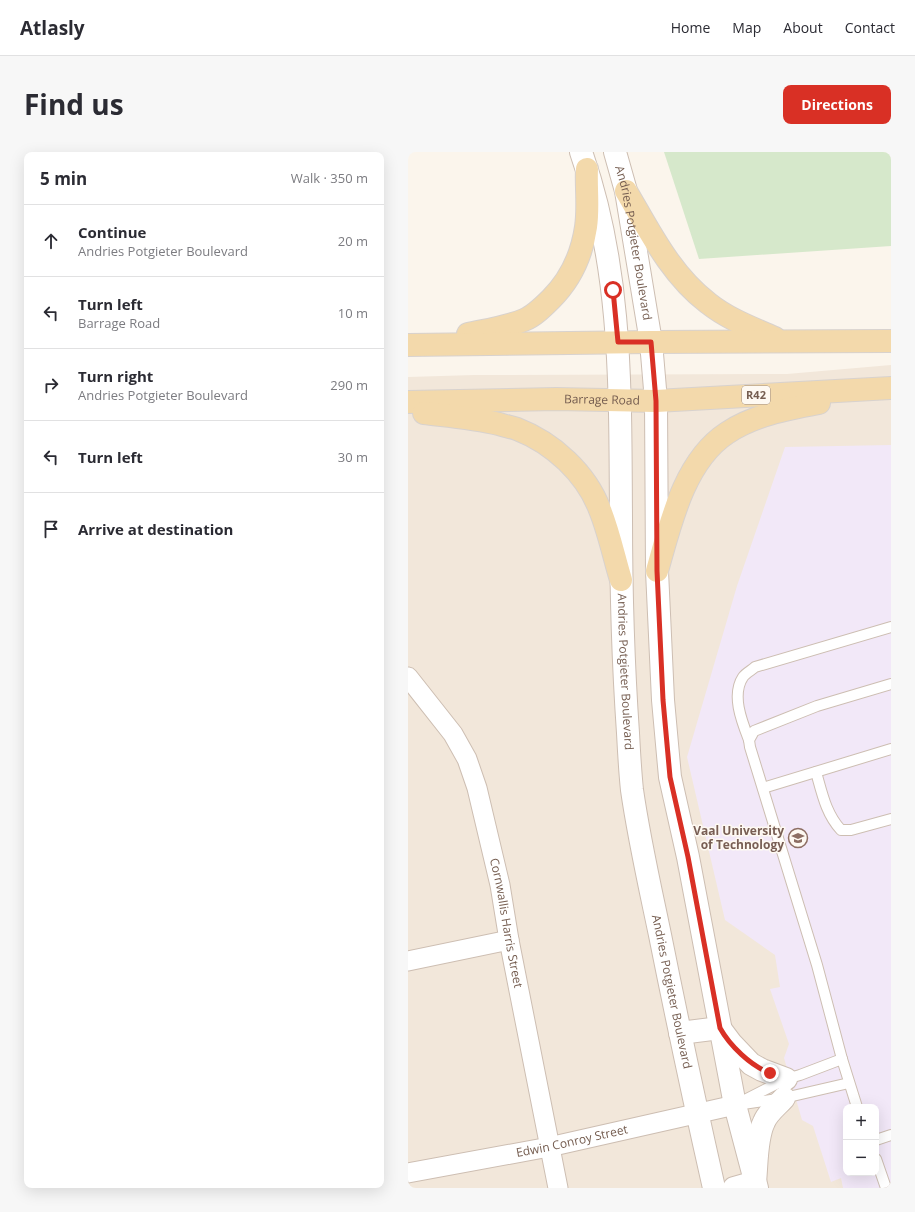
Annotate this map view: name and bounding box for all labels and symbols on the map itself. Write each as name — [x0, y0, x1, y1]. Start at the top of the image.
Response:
street label: Andries Potgieter Boulevard — [611, 164, 656, 322]
route start — [604, 281, 622, 299]
road number: R42 — [742, 386, 770, 404]
street label: Barrage Road — [564, 390, 640, 409]
street label: Andries Potgieter Boulevard — [614, 593, 638, 751]
place label: Vaal University of Technology — [693, 822, 784, 853]
school or university icon: Vaal University of Technology — [787, 827, 809, 849]
street label: Cornwallis Harris Street — [486, 856, 527, 989]
street label: Andries Potgieter Boulevard — [648, 913, 696, 1070]
route end — [761, 1064, 779, 1082]
street label: Edwin Conroy Street — [515, 1120, 629, 1161]

